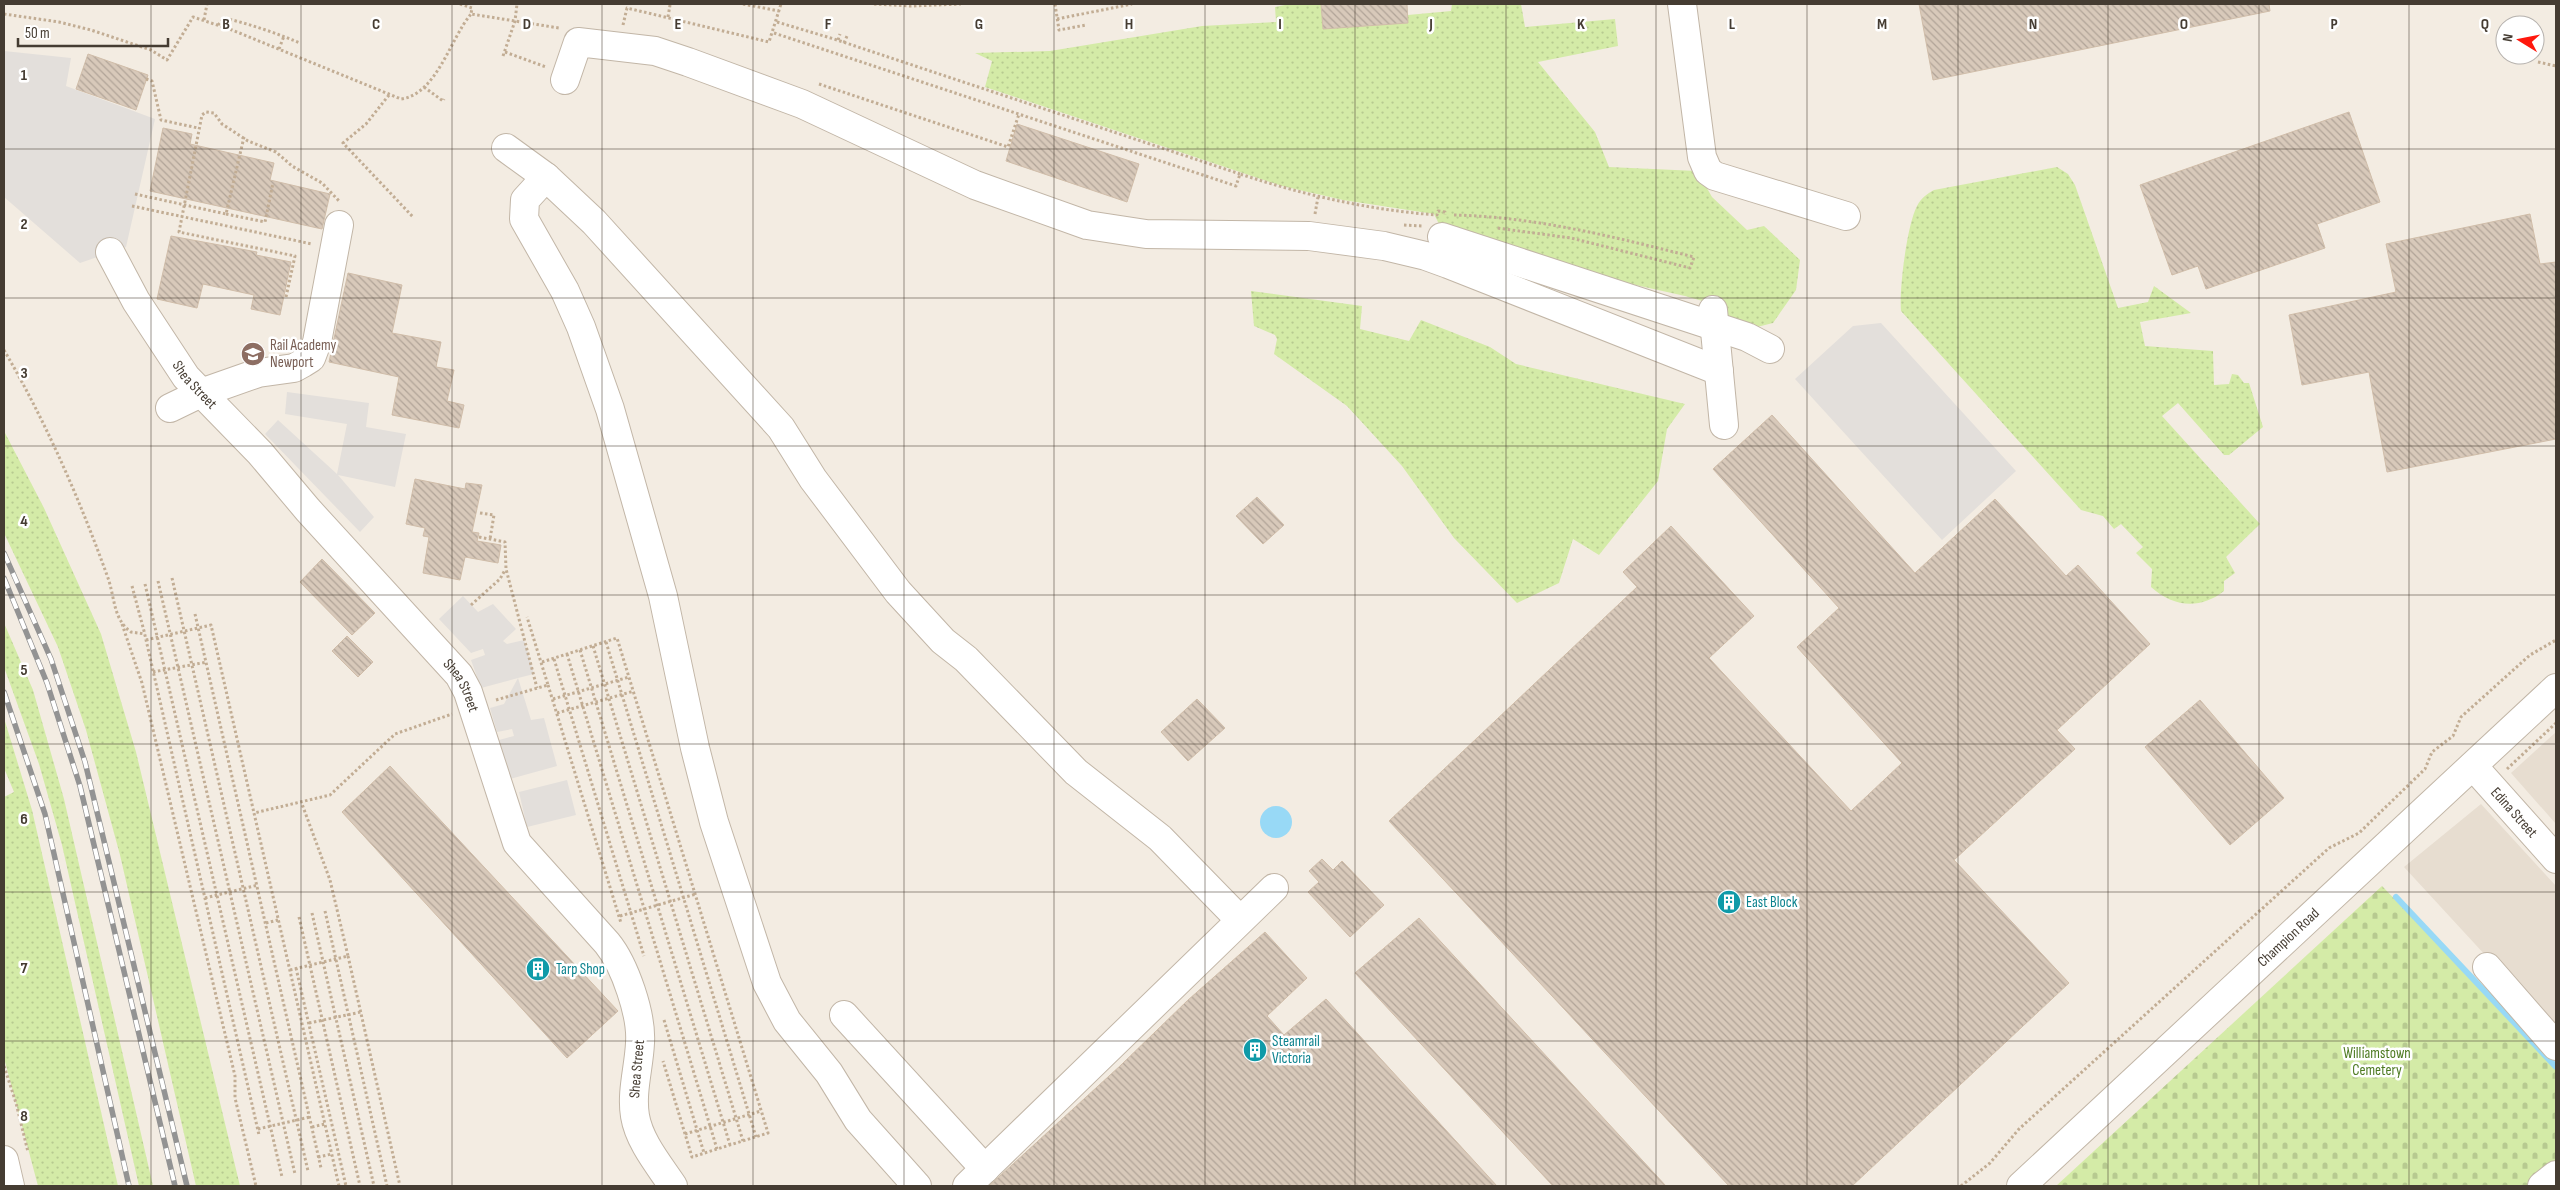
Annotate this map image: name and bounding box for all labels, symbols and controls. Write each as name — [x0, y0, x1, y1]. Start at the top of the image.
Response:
scale bar — [18, 15, 168, 47]
text: B — [222, 15, 230, 34]
text: C — [372, 15, 380, 34]
text: D — [523, 15, 531, 34]
text: E — [675, 15, 682, 34]
text: F — [825, 15, 832, 34]
text: G — [975, 15, 983, 34]
text: H — [1125, 15, 1133, 34]
text: I — [1278, 15, 1282, 34]
text: J — [1428, 15, 1433, 34]
text: K — [1577, 15, 1585, 34]
text: L — [1729, 15, 1736, 34]
text: M — [1877, 15, 1887, 34]
text: N — [2029, 15, 2037, 34]
text: O — [2180, 15, 2188, 34]
text: P — [2330, 15, 2338, 34]
text: Q — [2481, 15, 2489, 34]
north arrow — [2495, 15, 2545, 65]
text: 50 m — [25, 24, 50, 43]
text: N — [2499, 33, 2517, 43]
text: 1 — [21, 66, 28, 85]
text: 2 — [20, 215, 28, 234]
place label: Rail Academy Newport — [270, 336, 337, 372]
school or university icon: Rail Academy Newport — [240, 341, 266, 367]
street label: Shea Street — [168, 357, 222, 413]
text: 3 — [20, 364, 28, 383]
text: 4 — [20, 512, 28, 531]
street label: Shea Street — [439, 655, 483, 715]
text: 5 — [20, 661, 28, 680]
street label: Edina Street — [2487, 783, 2542, 842]
text: 6 — [20, 810, 28, 829]
building icon: East Block — [1716, 889, 1742, 915]
place label: East Block — [1746, 893, 1798, 912]
street label: Champion Road — [2253, 904, 2323, 971]
building icon: Tarp Shop — [525, 956, 551, 982]
text: 7 — [21, 959, 28, 978]
place label: Tarp Shop — [556, 960, 605, 979]
place label: Steamrail Victoria — [1272, 1032, 1320, 1068]
building icon: Steamrail Victoria — [1242, 1037, 1268, 1063]
street label: Shea Street — [625, 1039, 649, 1099]
park label: Williamstown Cemetery — [2343, 1044, 2411, 1080]
text: 8 — [20, 1107, 28, 1126]

